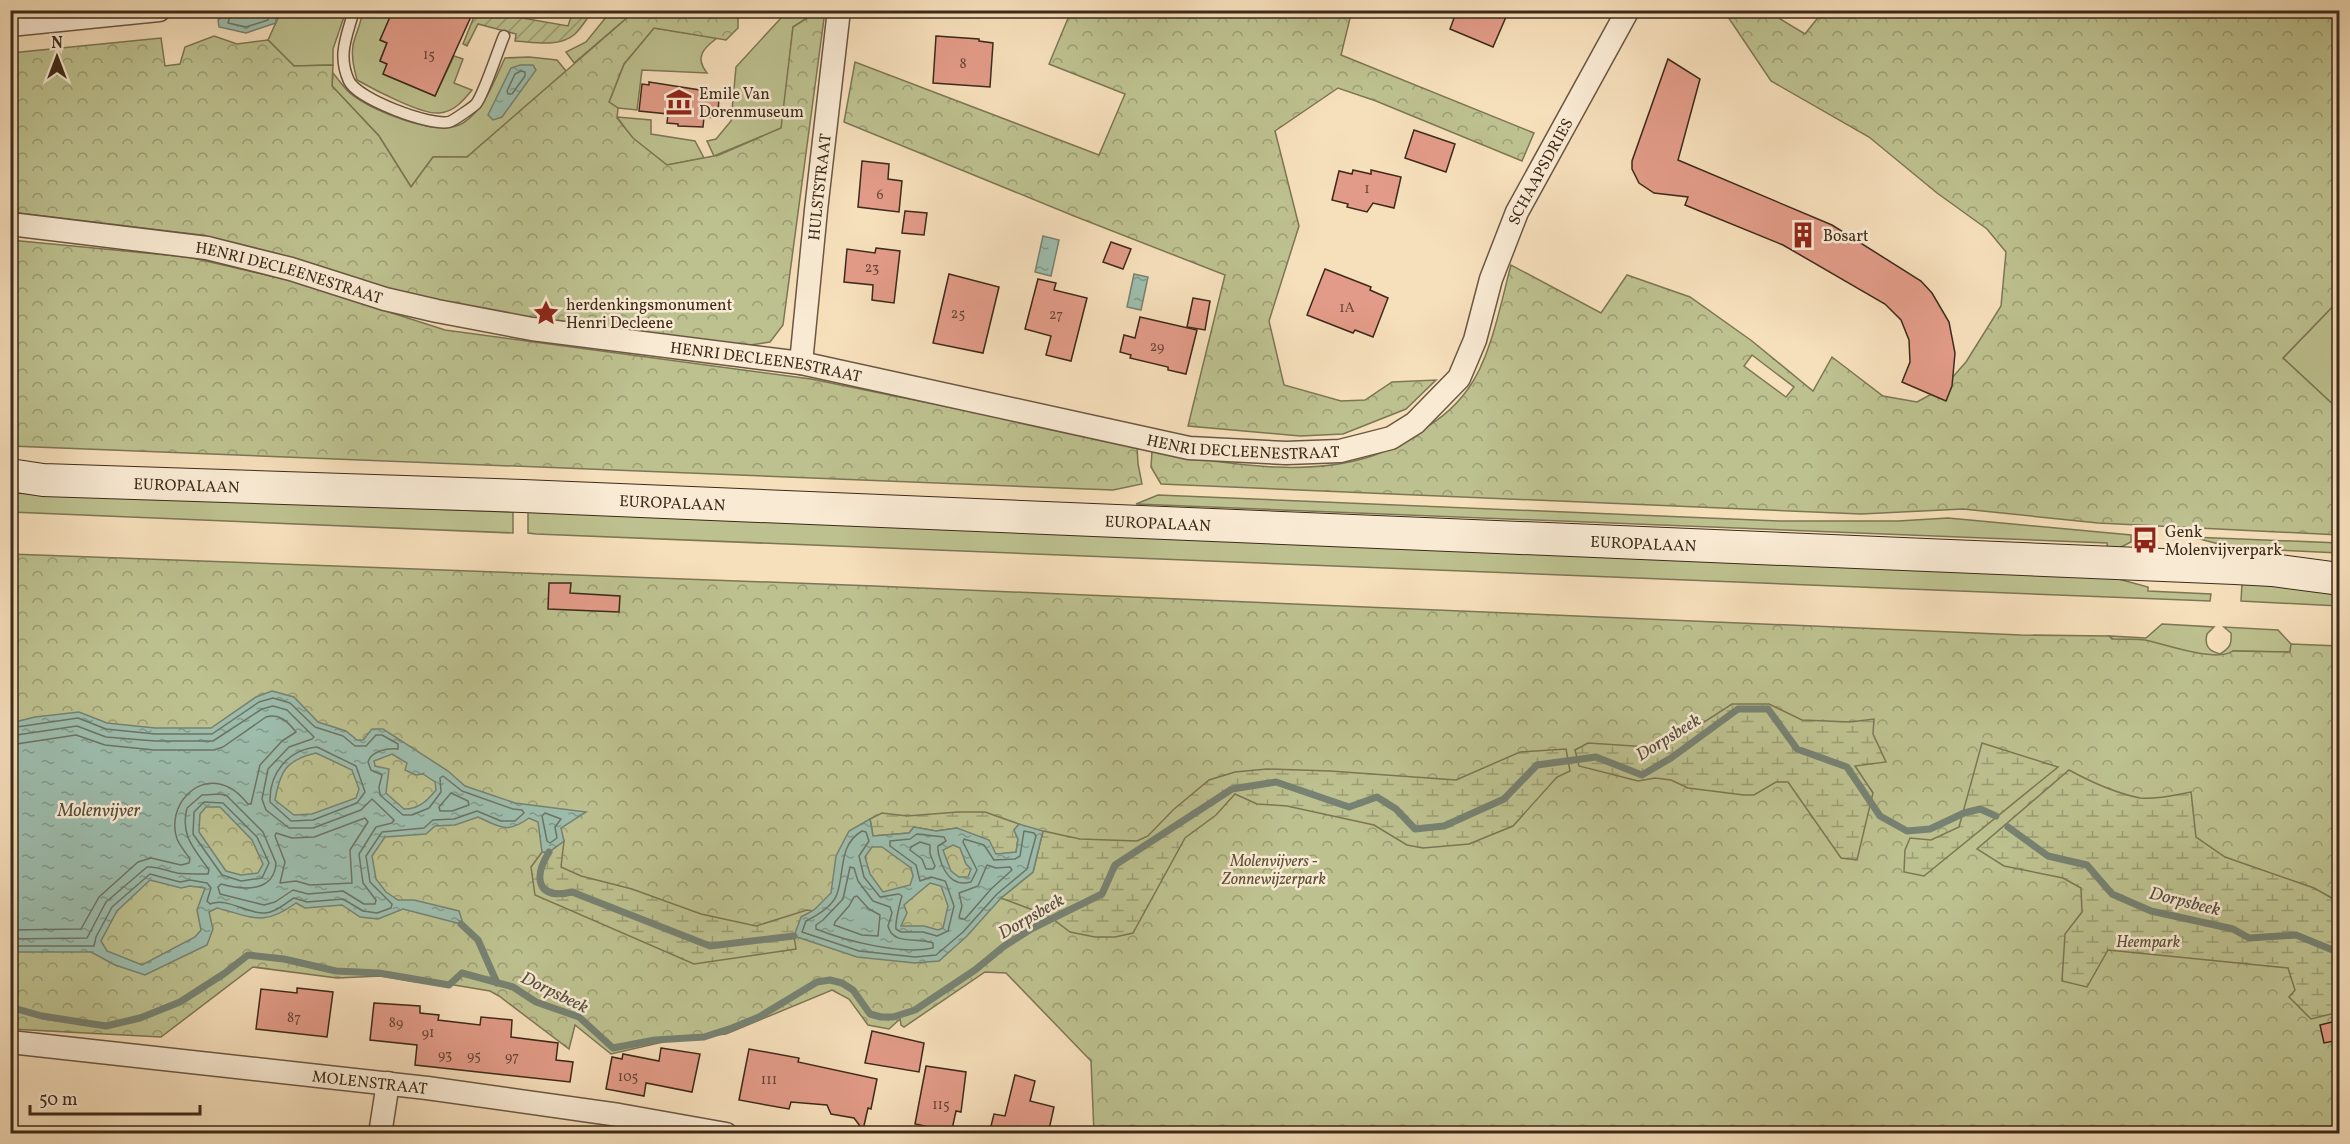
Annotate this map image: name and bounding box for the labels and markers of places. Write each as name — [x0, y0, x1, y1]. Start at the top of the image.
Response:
place label: Emile Van Dorenmuseum — [699, 84, 804, 124]
museum icon: Emile Van Dorenmuseum — [664, 87, 694, 117]
building icon: Bosart — [1788, 220, 1818, 250]
place label: Bosart — [1823, 226, 1869, 248]
place label: herdenkingsmonument Henri Decleene — [566, 295, 733, 335]
place icon: herdenkingsmonument Henri Decleene — [531, 298, 561, 328]
place label: Genk Molenvijverpark — [2165, 522, 2282, 562]
bus stop icon: Genk Molenvijverpark — [2130, 525, 2160, 555]

